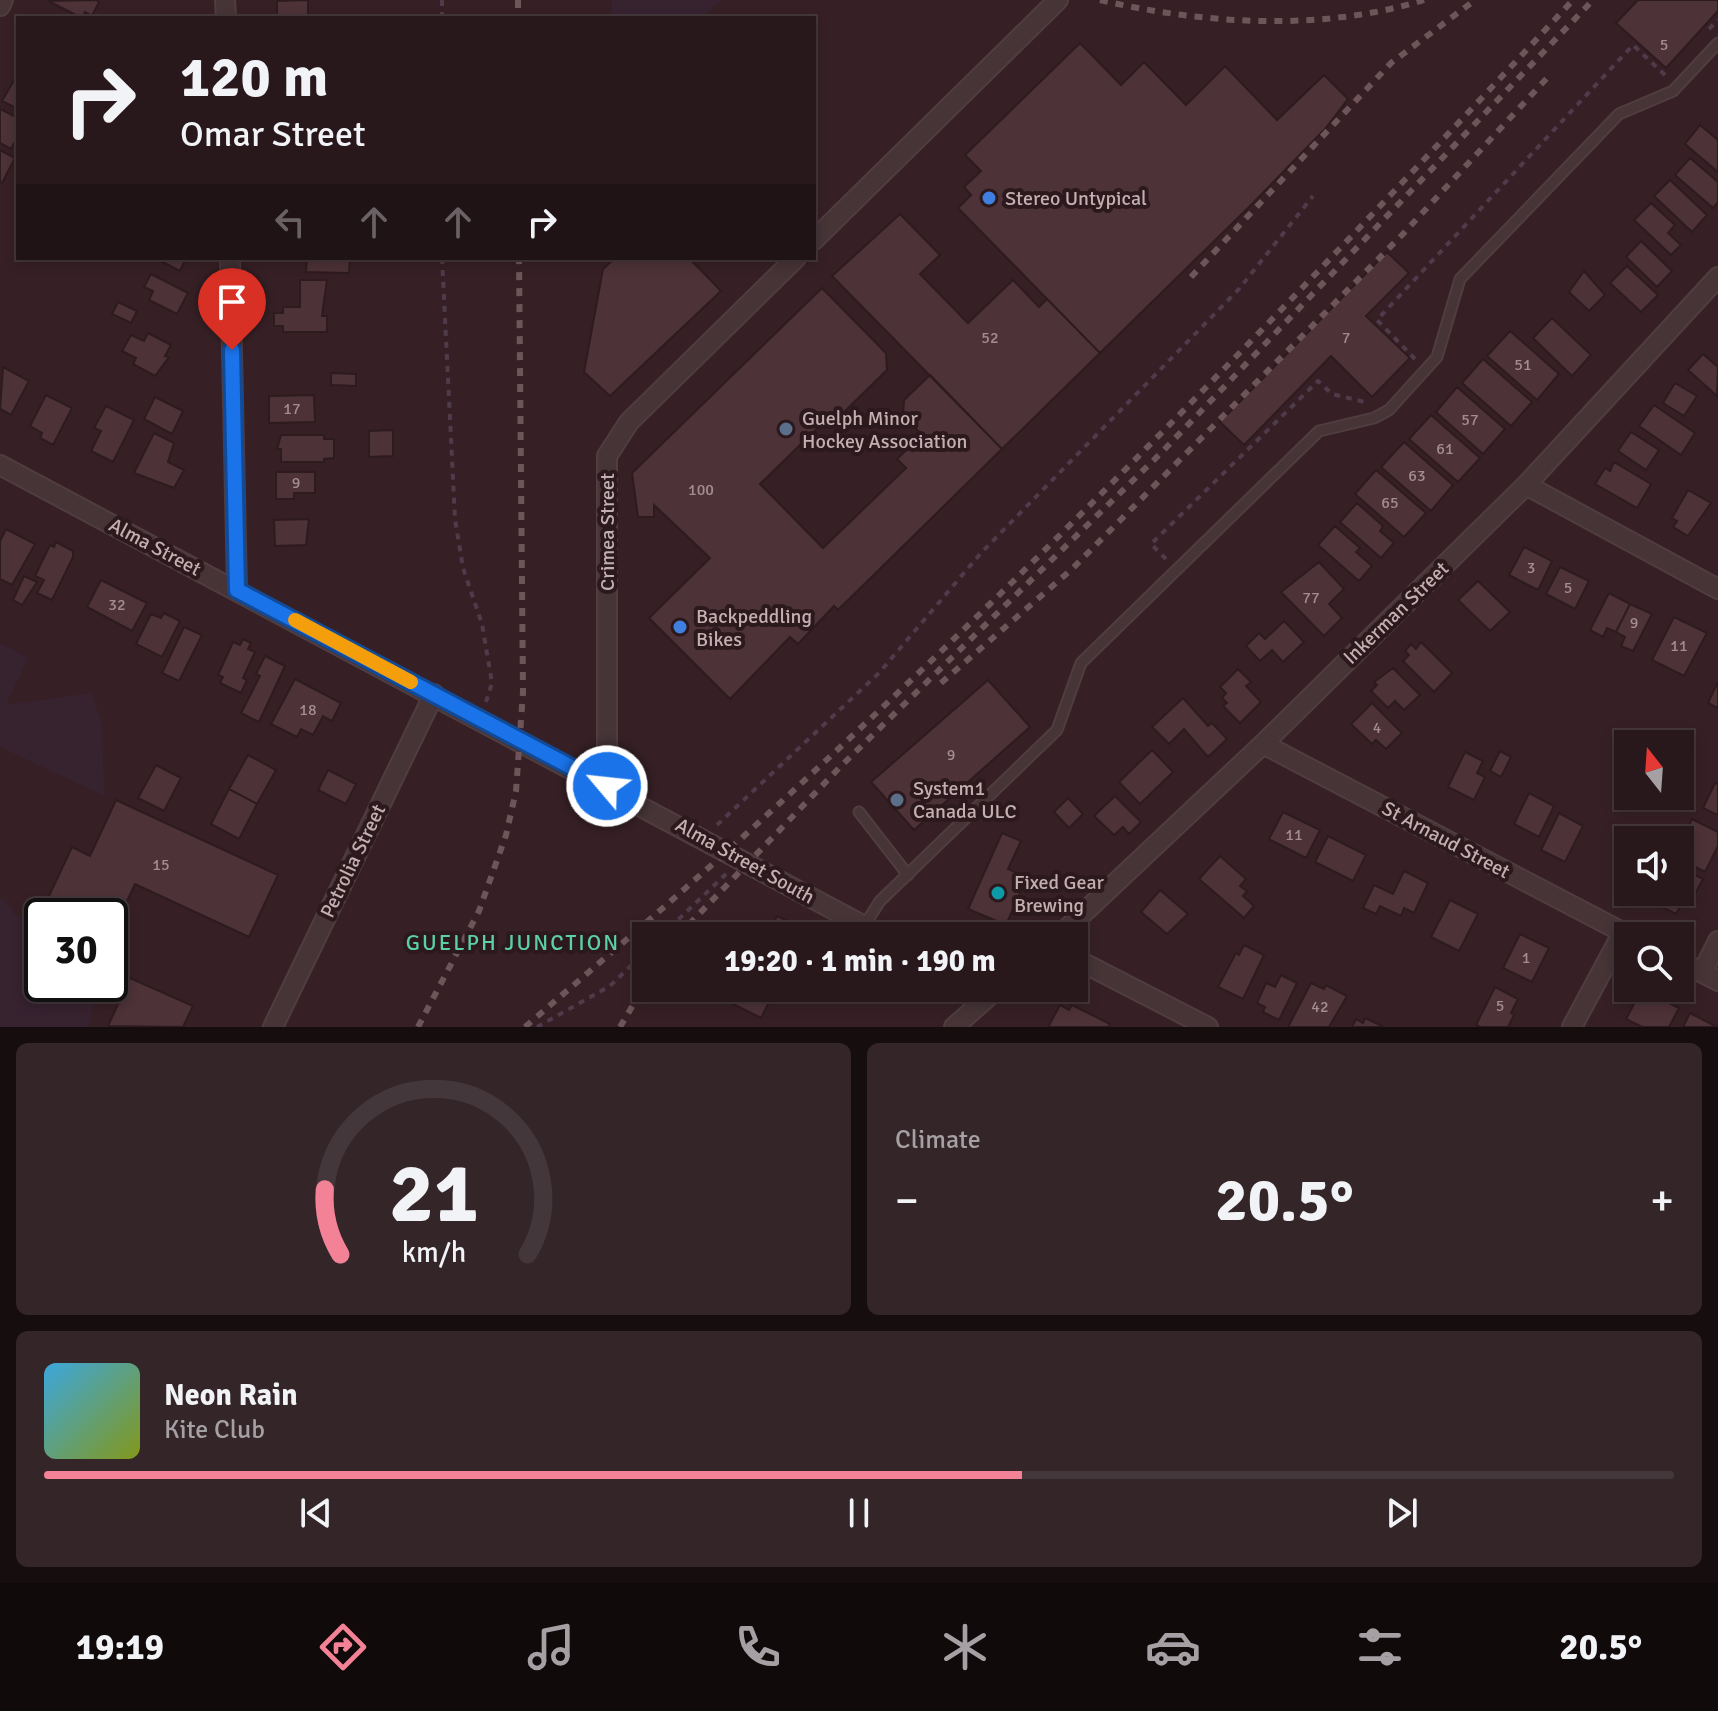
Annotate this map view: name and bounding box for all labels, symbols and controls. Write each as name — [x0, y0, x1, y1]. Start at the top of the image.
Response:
house number: 5 — [1660, 35, 1668, 55]
text: 120 m — [180, 43, 328, 112]
icon: right — [48, 48, 152, 152]
text: Omar Street — [180, 112, 366, 157]
place label: Stereo Untypical — [1005, 186, 1147, 211]
marker: Stereo Untypical — [980, 189, 998, 207]
icon: left — [268, 200, 312, 244]
icon: ahead — [352, 200, 396, 244]
icon: ahead — [436, 200, 480, 244]
icon: right — [520, 200, 564, 244]
pin — [198, 268, 266, 350]
icon: arrive — [210, 280, 254, 324]
house number: 52 — [981, 328, 999, 348]
house number: 7 — [1342, 328, 1350, 348]
house number: 51 — [1514, 355, 1532, 375]
house number: 17 — [283, 399, 301, 419]
place label: Guelph Minor Hockey Association — [802, 406, 967, 454]
house number: 57 — [1461, 410, 1479, 430]
marker: Guelph Minor Hockey Association — [777, 420, 795, 438]
house number: 61 — [1436, 439, 1454, 459]
house number: 63 — [1408, 466, 1426, 486]
house number: 9 — [292, 473, 300, 493]
street label: Crimea Street — [595, 473, 620, 591]
house number: 100 — [688, 480, 714, 500]
house number: 65 — [1381, 493, 1399, 513]
street label: Alma Street — [105, 512, 205, 582]
street label: Inkerman Street — [1338, 556, 1454, 670]
house number: 3 — [1527, 558, 1535, 578]
house number: 5 — [1564, 578, 1572, 598]
house number: 77 — [1302, 588, 1320, 608]
house number: 32 — [108, 595, 126, 615]
place label: Backpeddling Bikes — [696, 604, 812, 652]
house number: 9 — [1630, 613, 1638, 633]
marker: Backpeddling Bikes — [671, 618, 689, 636]
house number: 11 — [1670, 636, 1688, 656]
house number: 18 — [299, 700, 317, 720]
house number: 4 — [1373, 718, 1382, 738]
north arrow — [1614, 730, 1694, 810]
map controls — [1614, 730, 1694, 1002]
position arrow — [565, 744, 649, 828]
house number: 9 — [947, 745, 955, 765]
place label: System1 Canada ULC — [913, 776, 1017, 824]
marker: System1 Canada ULC — [888, 791, 906, 809]
street label: St Arnaud Street — [1378, 796, 1514, 884]
street label: Petrolia Street — [315, 800, 391, 922]
street label: Alma Street South — [671, 812, 819, 910]
house number: 11 — [1285, 825, 1303, 845]
button: sound — [1614, 826, 1694, 906]
house number: 15 — [152, 855, 170, 875]
place label: Fixed Gear Brewing — [1014, 870, 1105, 918]
marker: Fixed Gear Brewing — [989, 884, 1007, 902]
speed limit sign: 30 — [24, 898, 128, 1002]
button: search — [1614, 922, 1694, 1002]
district label: GUELPH JUNCTION — [406, 929, 620, 956]
text: 19:20 · 1 min · 190 m — [724, 943, 996, 980]
house number: 1 — [1522, 948, 1530, 968]
house number: 5 — [1496, 996, 1504, 1016]
house number: 42 — [1311, 997, 1329, 1017]
text: Climate — [895, 1124, 981, 1156]
text: 21 — [389, 1143, 478, 1245]
text: 20.5° — [1215, 1164, 1354, 1238]
text: − — [895, 1174, 919, 1228]
text: + — [1650, 1174, 1674, 1228]
text: km/h — [401, 1235, 466, 1270]
text: Neon Rain — [164, 1377, 298, 1414]
text: Kite Club — [164, 1414, 265, 1446]
icon: previous — [294, 1491, 338, 1535]
icon: pause — [837, 1491, 881, 1535]
icon: next — [1380, 1491, 1424, 1535]
icon: directions — [315, 1619, 371, 1675]
icon: music — [523, 1619, 579, 1675]
icon: phone — [730, 1619, 786, 1675]
icon: climate — [937, 1619, 993, 1675]
icon: car — [1145, 1619, 1201, 1675]
icon: filters — [1352, 1619, 1408, 1675]
text: 19:19 — [76, 1625, 164, 1670]
text: 20.5° — [1559, 1625, 1642, 1670]

